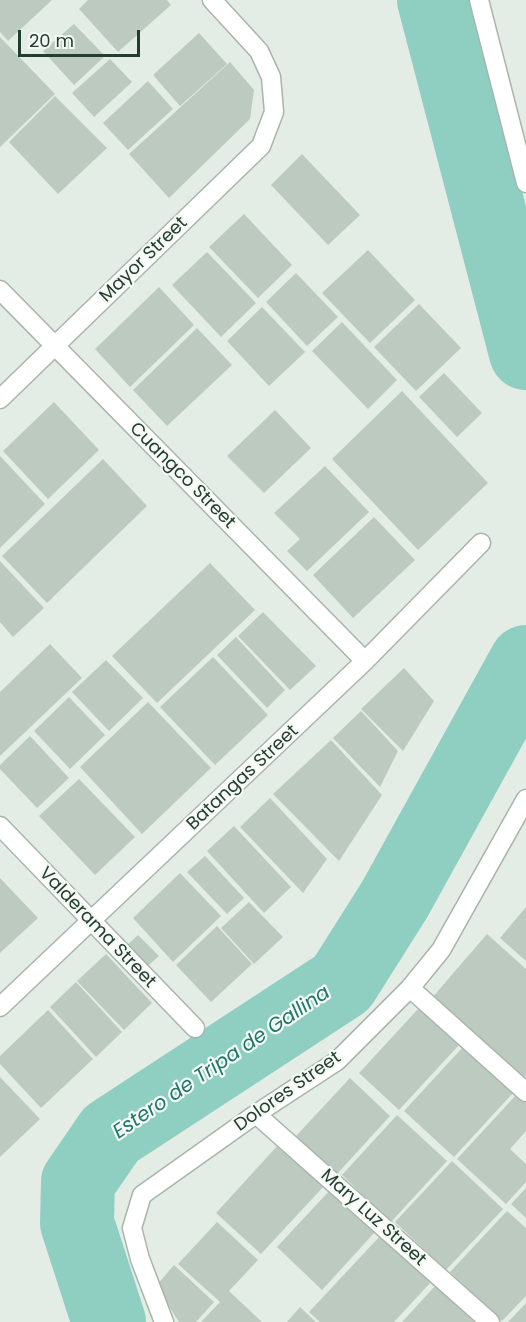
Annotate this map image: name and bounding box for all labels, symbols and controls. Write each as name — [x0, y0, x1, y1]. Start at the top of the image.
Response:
scale bar — [21, 18, 142, 56]
text: 20 m — [29, 28, 74, 53]
street label: Mayor Street — [96, 213, 192, 307]
street label: Cuangco Street — [124, 418, 240, 534]
street label: Batangas Street — [183, 721, 303, 835]
street label: Valderama Street — [34, 863, 160, 993]
water label: Estero de Tripa de Gallina — [109, 981, 335, 1145]
street label: Dolores Street — [231, 1047, 345, 1137]
street label: Mary Luz Street — [316, 1165, 430, 1271]

